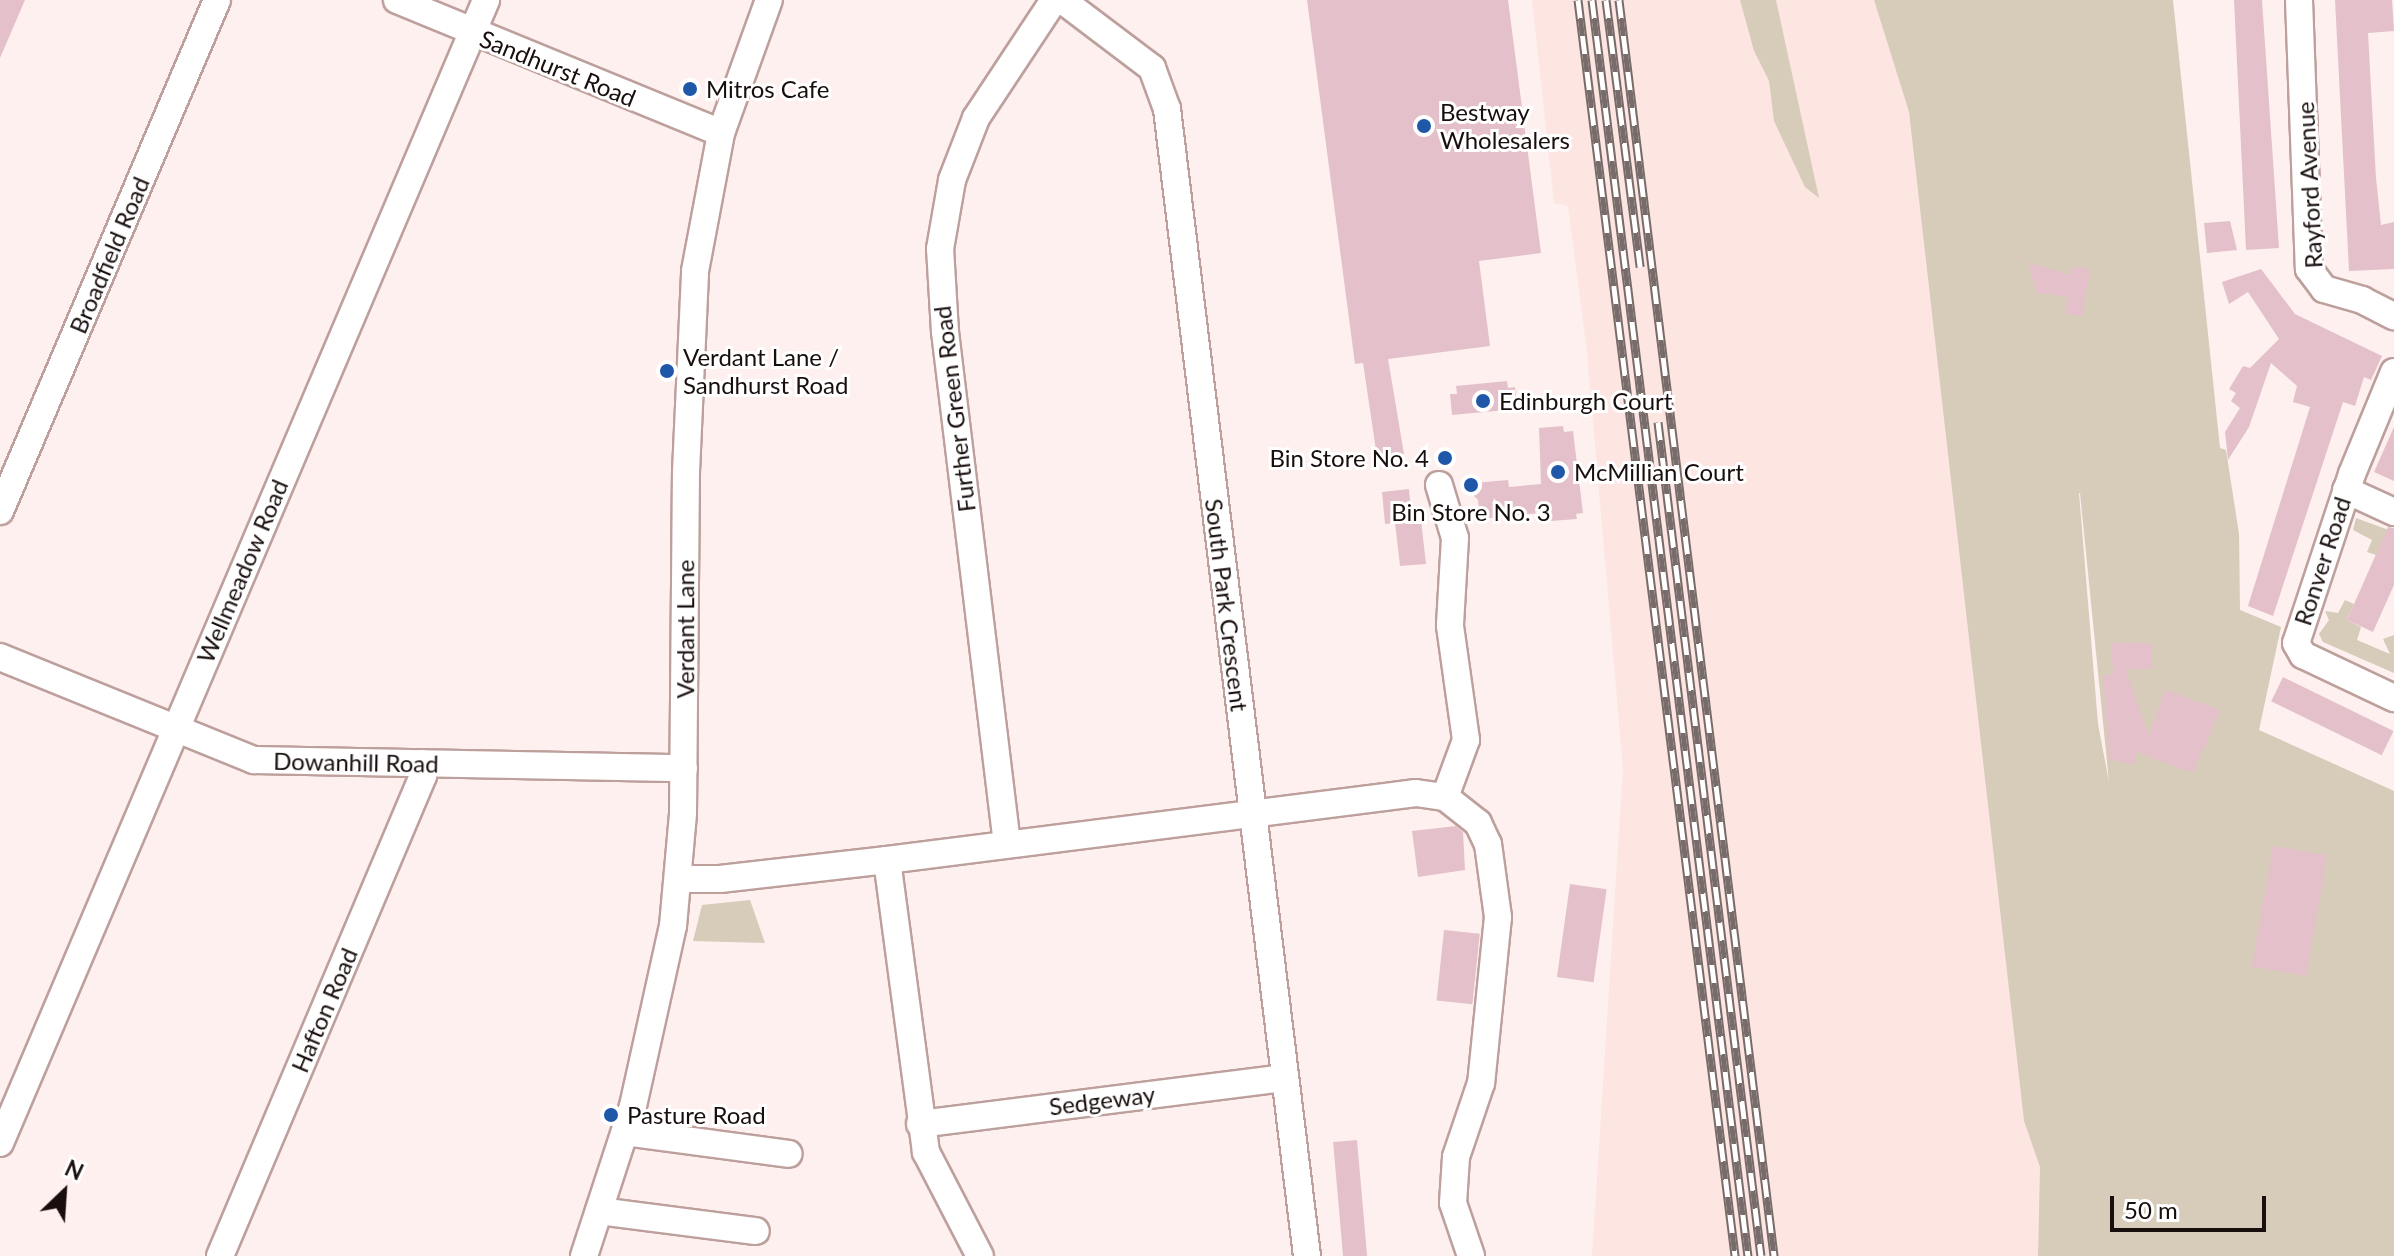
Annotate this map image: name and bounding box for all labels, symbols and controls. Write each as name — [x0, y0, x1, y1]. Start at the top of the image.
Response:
street label: Sandhurst Road — [476, 24, 640, 112]
place label: Mitros Cafe — [706, 75, 829, 103]
marker: Mitros Cafe — [681, 80, 699, 98]
place label: Bestway Wholesalers — [1440, 98, 1570, 154]
street label: Rayford Avenue — [2290, 100, 2328, 270]
marker: Bestway Wholesalers — [1415, 117, 1433, 135]
street label: Broadfield Road — [63, 172, 155, 338]
street label: Further Green Road — [927, 304, 981, 514]
place label: Verdant Lane / Sandhurst Road — [683, 343, 848, 399]
marker: Verdant Lane / Sandhurst Road — [658, 362, 676, 380]
place label: Edinburgh Court — [1499, 387, 1672, 415]
marker: Edinburgh Court — [1474, 392, 1492, 410]
place label: Bin Store No. 4 — [1269, 444, 1429, 472]
marker: Bin Store No. 4 — [1436, 449, 1454, 467]
place label: McMillian Court — [1574, 458, 1744, 486]
marker: McMillian Court — [1549, 463, 1567, 481]
street label: Wellmeadow Road — [190, 475, 294, 667]
marker: Bin Store No. 3 — [1462, 476, 1480, 494]
street label: Ronver Road — [2288, 493, 2356, 629]
street label: South Park Crescent — [1200, 497, 1254, 713]
place label: Bin Store No. 3 — [1391, 498, 1551, 526]
street label: Verdant Lane — [671, 559, 699, 699]
street label: Dowanhill Road — [273, 746, 439, 778]
street label: Hafton Road — [285, 943, 363, 1077]
street label: Sedgeway — [1047, 1079, 1157, 1121]
place label: Pasture Road — [627, 1101, 766, 1129]
marker: Pasture Road — [602, 1106, 620, 1124]
north arrow — [24, 1152, 104, 1232]
text: N — [61, 1154, 88, 1186]
scale bar — [2114, 1180, 2270, 1230]
text: 50 m — [2124, 1195, 2178, 1224]

